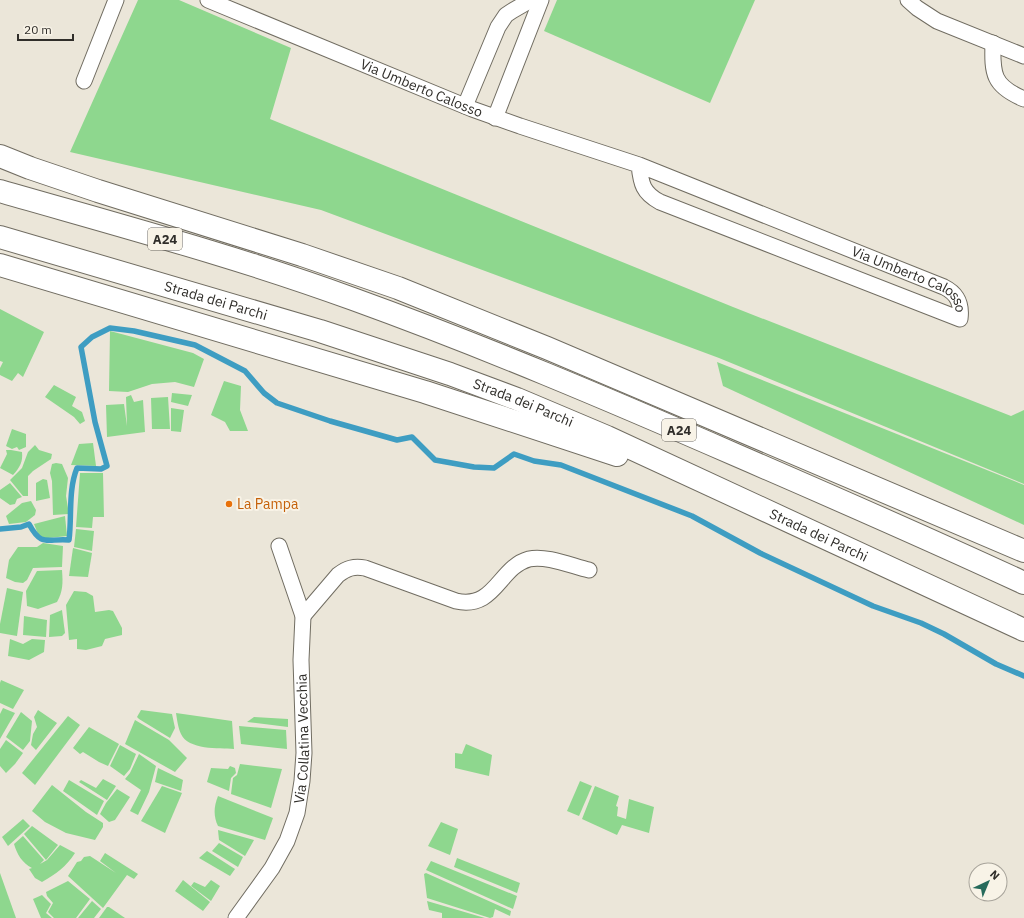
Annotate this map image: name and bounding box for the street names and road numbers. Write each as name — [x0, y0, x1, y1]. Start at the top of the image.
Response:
street label: Via Umberto Calosso — [358, 55, 485, 121]
road number: A24 — [148, 228, 182, 250]
street label: Via Umberto Calosso — [849, 242, 970, 313]
street label: Strada dei Parchi — [162, 277, 270, 324]
street label: Strada dei Parchi — [471, 374, 576, 431]
road number: A24 — [662, 419, 696, 441]
street label: Strada dei Parchi — [767, 504, 871, 566]
street label: Via Collatina Vecchia — [290, 673, 313, 805]

